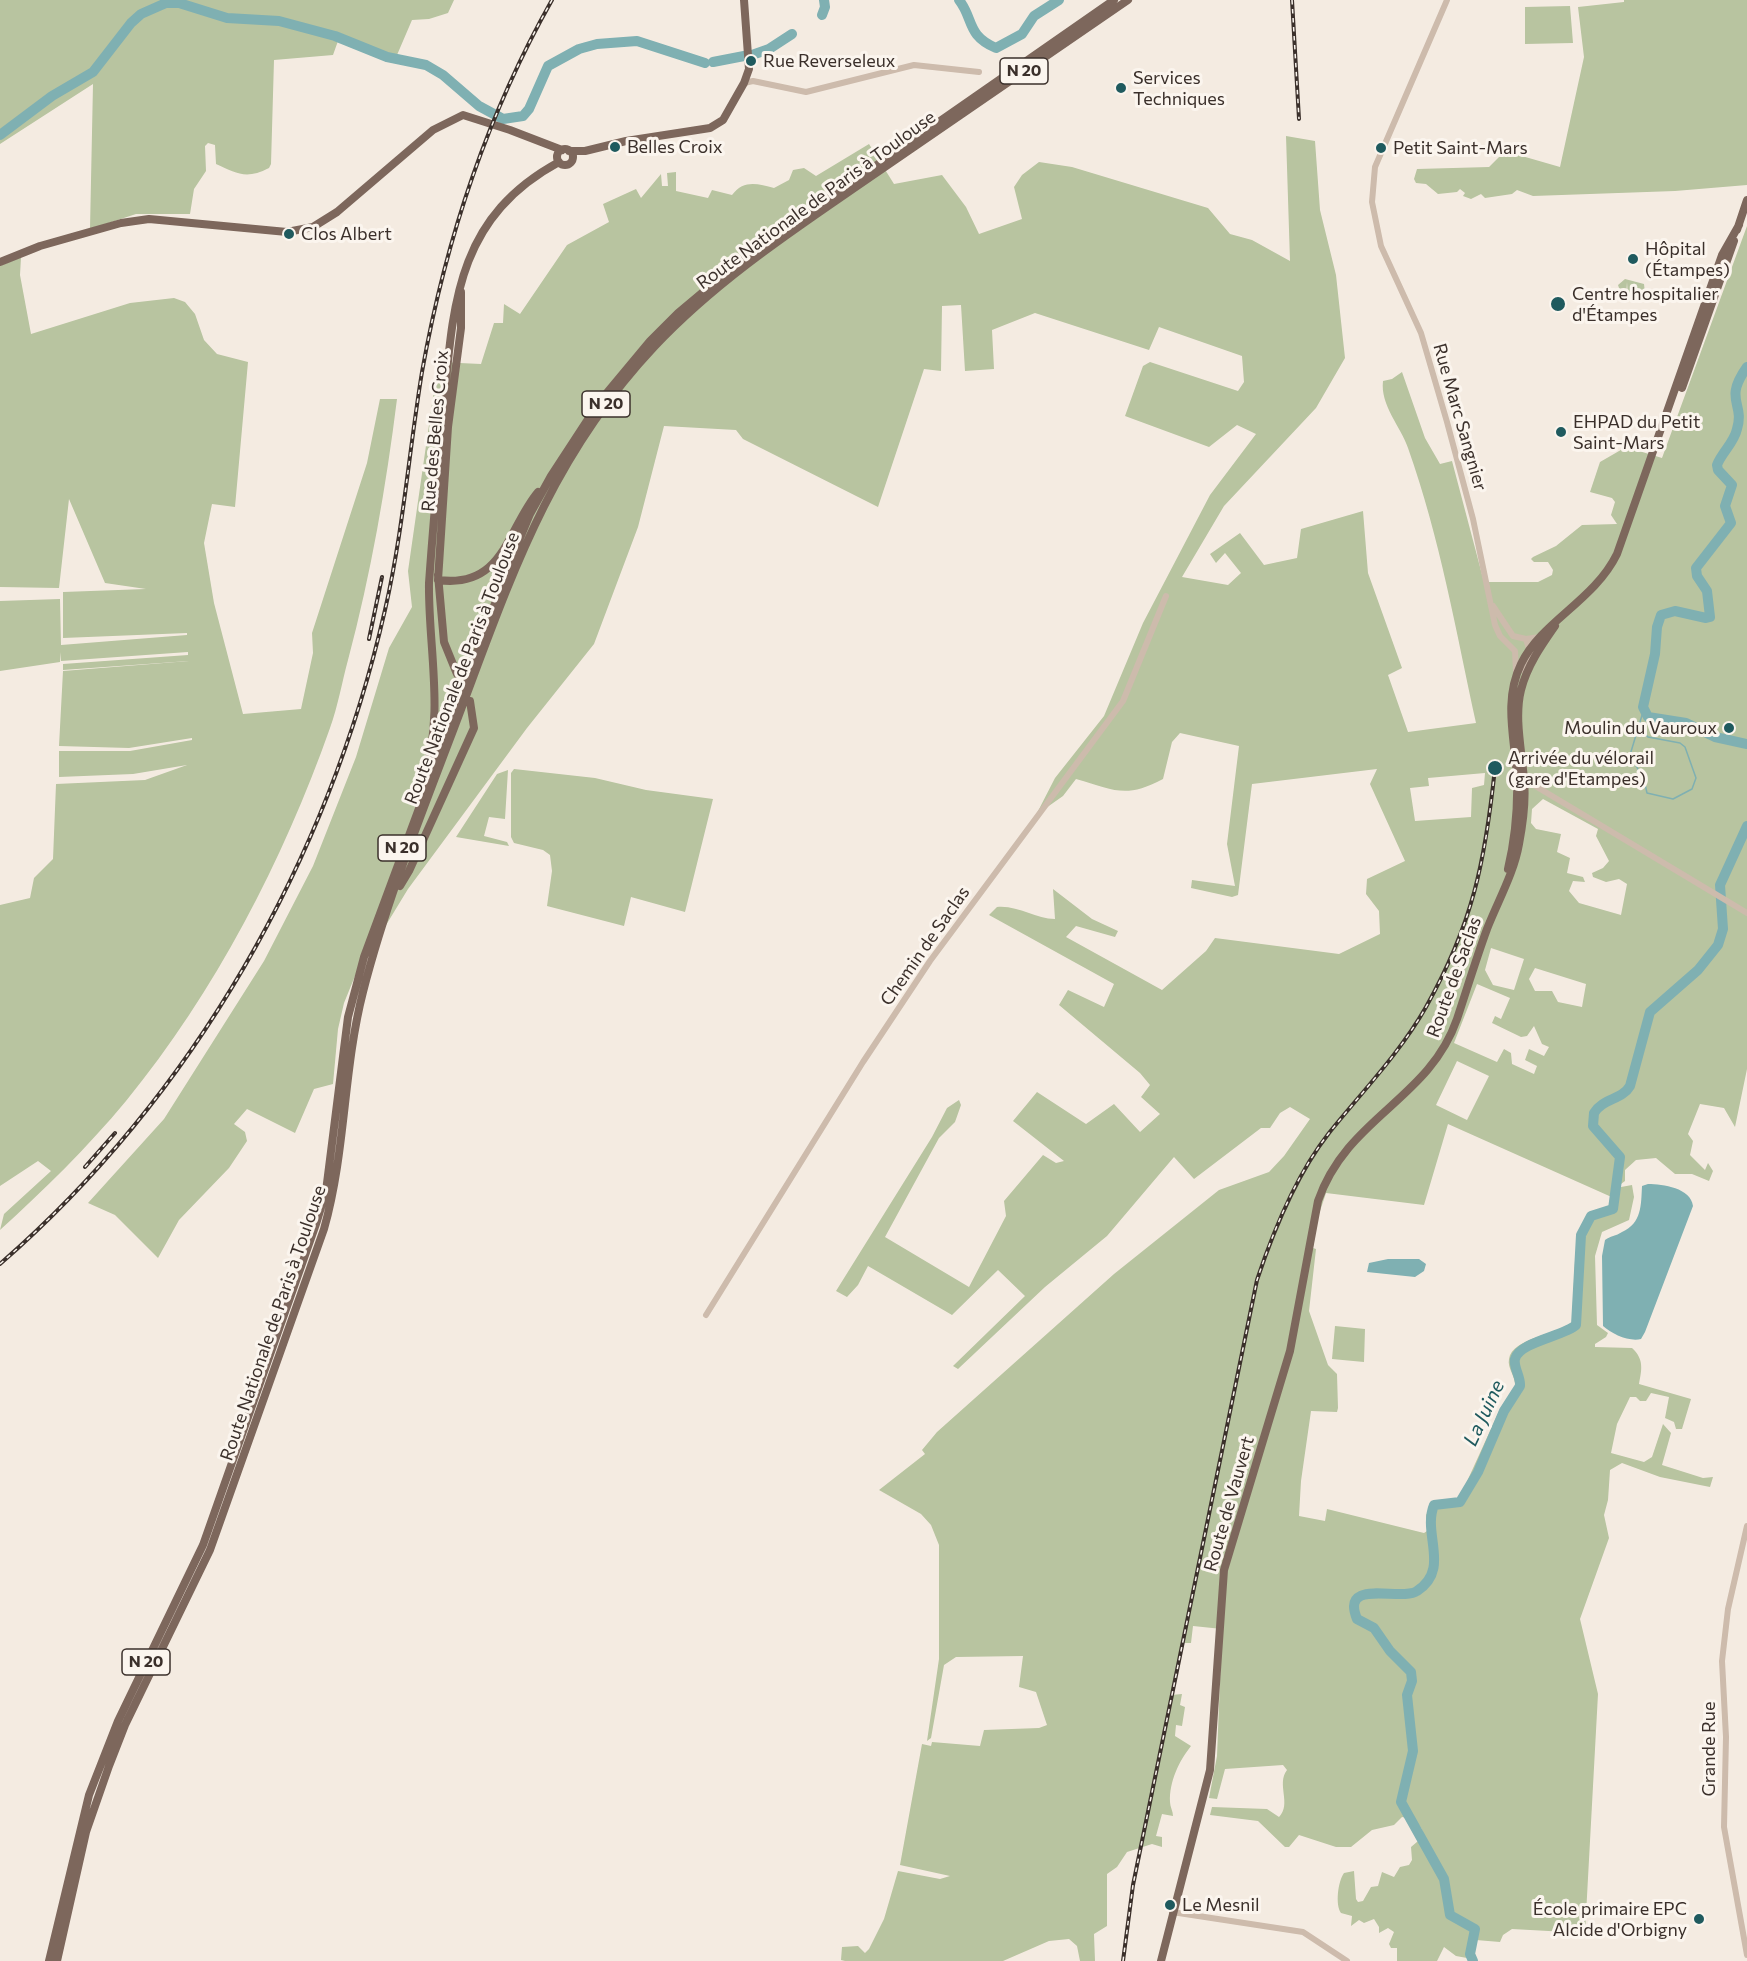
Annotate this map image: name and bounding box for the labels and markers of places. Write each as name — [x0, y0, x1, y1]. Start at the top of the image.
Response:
place label: Rue Reverseleux — [763, 50, 895, 72]
marker: Rue Reverseleux — [744, 54, 758, 68]
place label: Services Techniques — [1133, 67, 1225, 110]
marker: Services Techniques — [1114, 81, 1128, 95]
place label: Belles Croix — [627, 136, 723, 158]
place label: Petit Saint-Mars — [1393, 137, 1528, 159]
marker: Belles Croix — [608, 140, 622, 154]
marker: Petit Saint-Mars — [1374, 141, 1388, 155]
place label: Clos Albert — [301, 223, 392, 245]
marker: Clos Albert — [282, 227, 296, 241]
place label: Hôpital (Étampes) — [1645, 238, 1730, 280]
marker: Hôpital (Étampes) — [1626, 252, 1640, 266]
place label: Centre hospitalier d'Étampes — [1572, 283, 1718, 326]
marker: Centre hospitalier d'Étampes — [1549, 295, 1567, 313]
place label: EHPAD du Petit Saint-Mars — [1573, 411, 1700, 454]
marker: EHPAD du Petit Saint-Mars — [1554, 425, 1568, 439]
place label: Moulin du Vauroux — [1564, 717, 1717, 739]
marker: Moulin du Vauroux — [1722, 721, 1736, 735]
place label: Arrivée du vélorail (gare d'Etampes) — [1508, 747, 1654, 789]
marker: Arrivée du vélorail (gare d'Etampes) — [1486, 759, 1504, 777]
place label: Le Mesnil — [1182, 1894, 1260, 1916]
marker: Le Mesnil — [1163, 1898, 1177, 1912]
place label: École primaire EPC Alcide d'Orbigny — [1533, 1898, 1687, 1940]
marker: École primaire EPC Alcide d'Orbigny — [1692, 1912, 1706, 1926]

